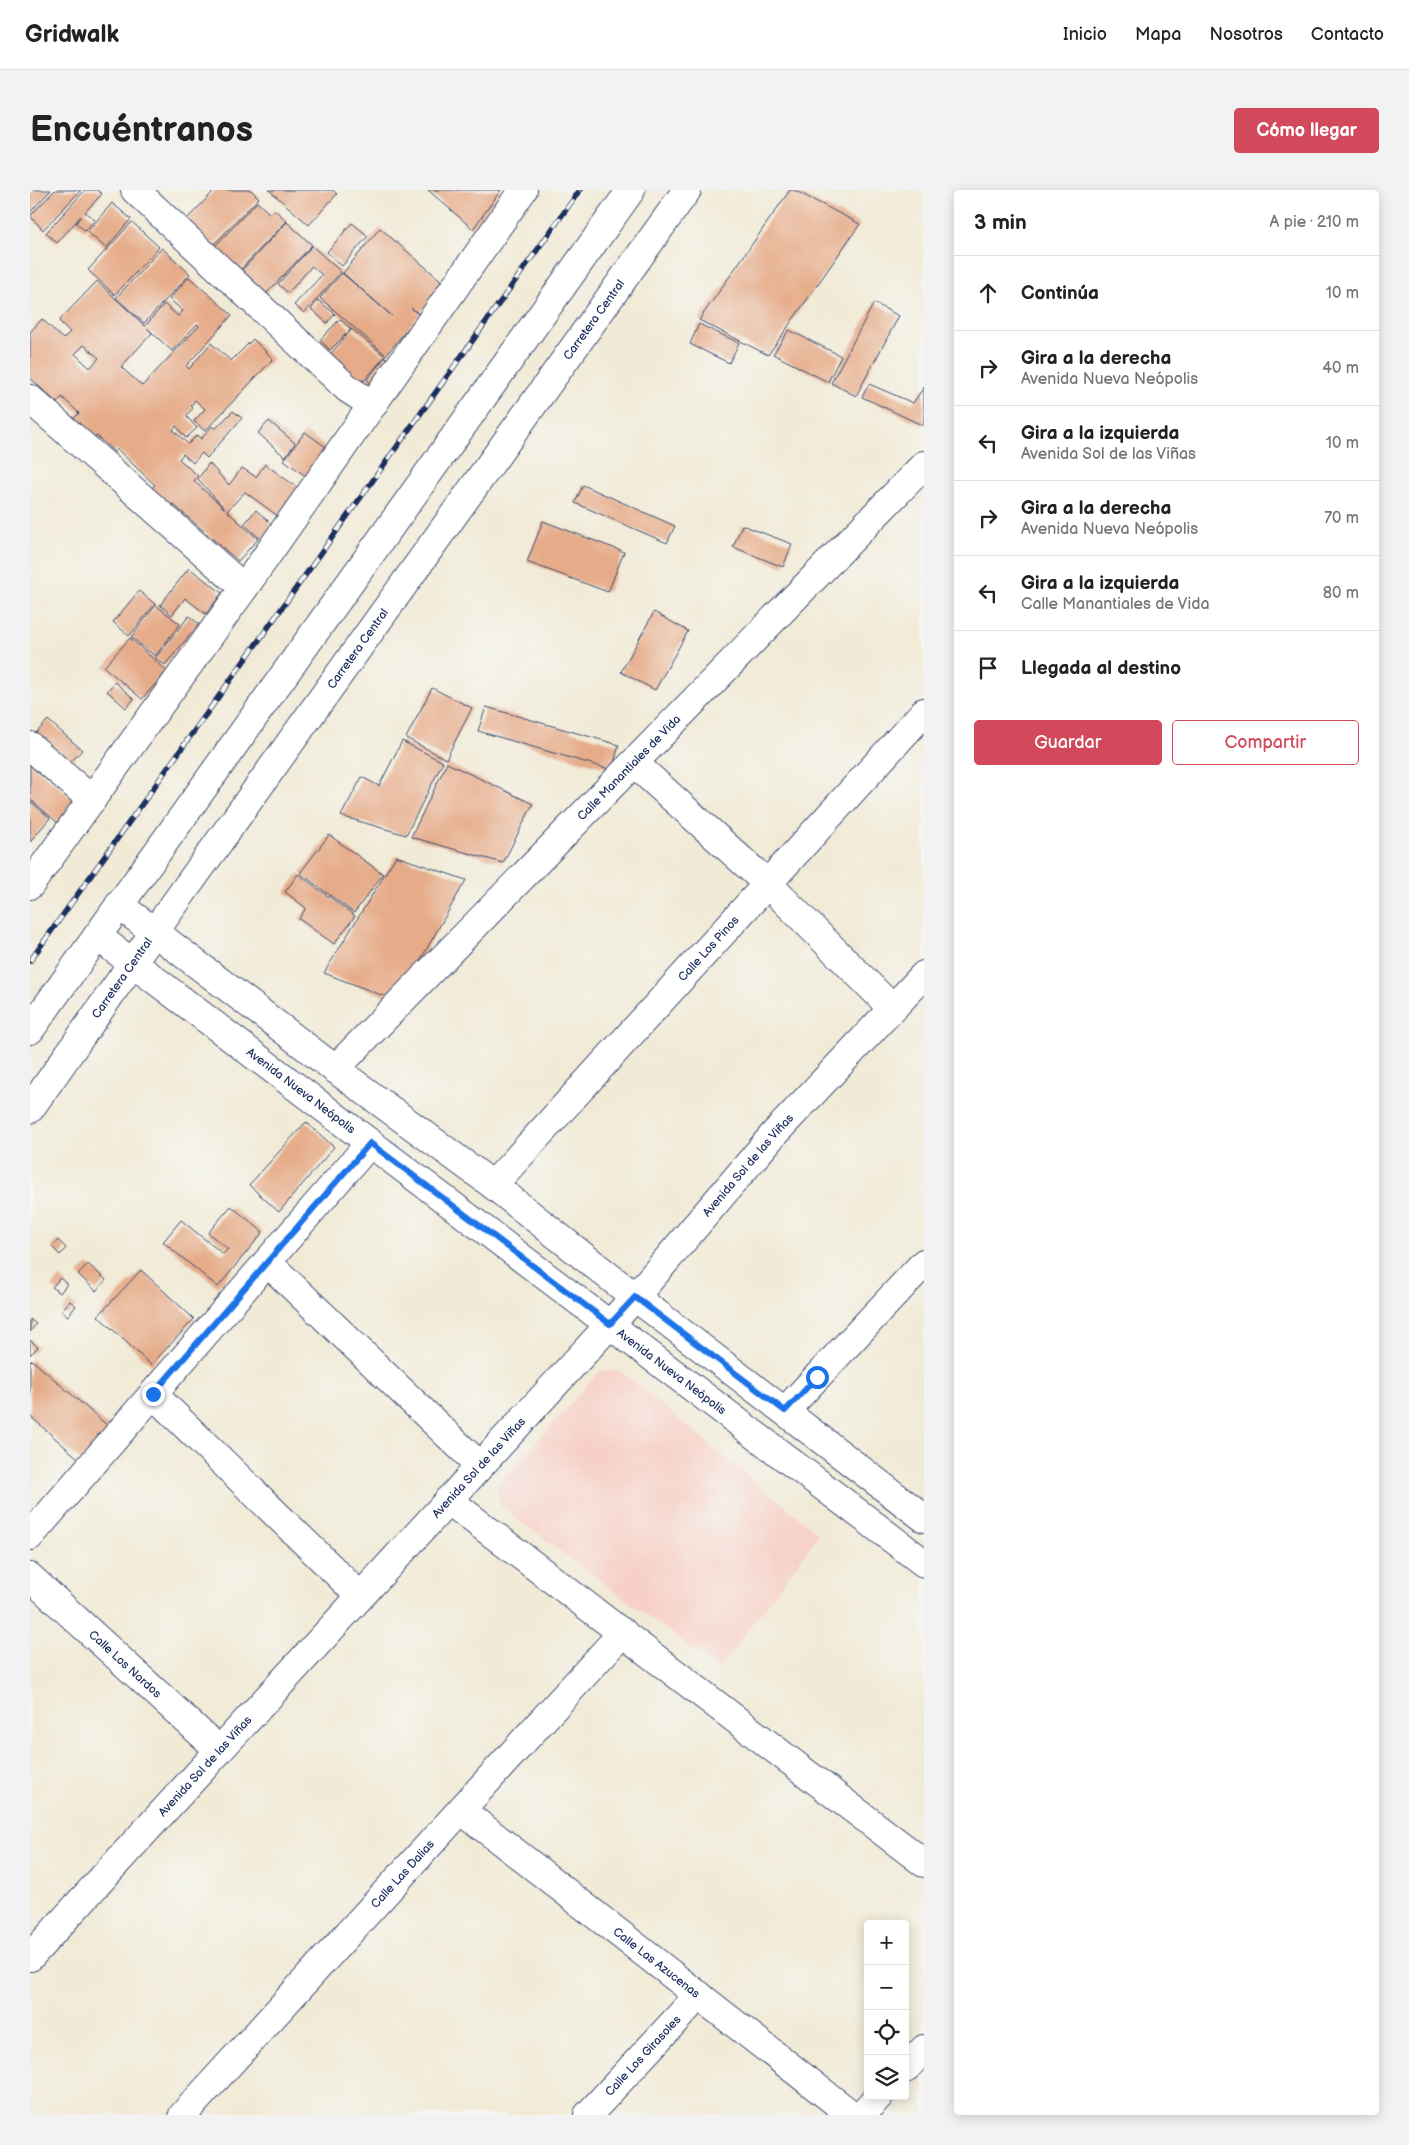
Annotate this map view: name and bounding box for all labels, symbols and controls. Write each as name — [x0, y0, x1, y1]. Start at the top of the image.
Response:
text: Gridwalk — [25, 20, 119, 49]
text: Inicio — [1063, 24, 1107, 45]
text: Mapa — [1135, 24, 1181, 45]
text: Nosotros — [1209, 24, 1283, 45]
text: Contacto — [1311, 24, 1384, 45]
button: Cómo llegar — [1234, 108, 1379, 153]
text: Encuéntranos — [30, 109, 253, 152]
text: 3 min — [974, 210, 1027, 235]
text: A pie · 210 m — [1270, 213, 1359, 232]
street label: Carretera Central — [560, 277, 628, 363]
icon: ahead — [974, 279, 1002, 307]
text: Continúa — [1021, 282, 1099, 305]
text: 10 m — [1326, 284, 1359, 303]
text: Gira a la derecha — [1021, 347, 1171, 370]
icon: right — [974, 354, 1002, 382]
text: 40 m — [1322, 359, 1359, 378]
text: Avenida Nueva Neópolis — [1021, 370, 1198, 389]
text: Gira a la izquierda — [1021, 422, 1179, 445]
icon: left — [974, 429, 1002, 457]
text: 10 m — [1326, 434, 1359, 453]
text: Avenida Sol de las Viñas — [1021, 445, 1196, 464]
text: Gira a la derecha — [1021, 497, 1171, 520]
icon: right — [974, 504, 1002, 532]
text: 70 m — [1324, 509, 1359, 528]
text: Avenida Nueva Neópolis — [1021, 520, 1198, 539]
text: Gira a la izquierda — [1021, 572, 1179, 595]
icon: left — [974, 579, 1002, 607]
text: 80 m — [1323, 584, 1359, 603]
text: Calle Manantiales de Vida — [1021, 595, 1209, 614]
street label: Carretera Central — [324, 606, 392, 692]
icon: arrive — [974, 654, 1002, 682]
text: Llegada al destino — [1021, 657, 1181, 680]
street label: Calle Manantiales de Vida — [574, 712, 684, 824]
button: Guardar — [974, 720, 1162, 765]
button: Compartir — [1172, 720, 1359, 765]
street label: Calle Los Pinos — [675, 913, 742, 984]
street label: Carretera Central — [88, 935, 155, 1021]
street label: Avenida Nueva Neópolis — [243, 1044, 359, 1137]
street label: Avenida Sol de las Viñas — [699, 1111, 797, 1220]
street label: Avenida Nueva Neópolis — [614, 1325, 729, 1418]
route start — [806, 1366, 829, 1389]
route end — [142, 1383, 165, 1406]
street label: Avenida Sol de las Viñas — [429, 1414, 529, 1521]
street label: Calle Los Nardos — [86, 1627, 165, 1701]
street label: Avenida Sol de las Viñas — [155, 1713, 255, 1820]
street label: Calle Las Dalias — [368, 1837, 437, 1911]
map controls — [864, 1920, 909, 2100]
button: + — [864, 1920, 909, 1965]
street label: Calle Las Azucenas — [610, 1924, 703, 2001]
button: − — [864, 1965, 909, 2010]
button: locate — [864, 2010, 909, 2055]
street label: Calle Los Girasoles — [602, 2012, 684, 2099]
button: layers — [864, 2055, 909, 2100]

